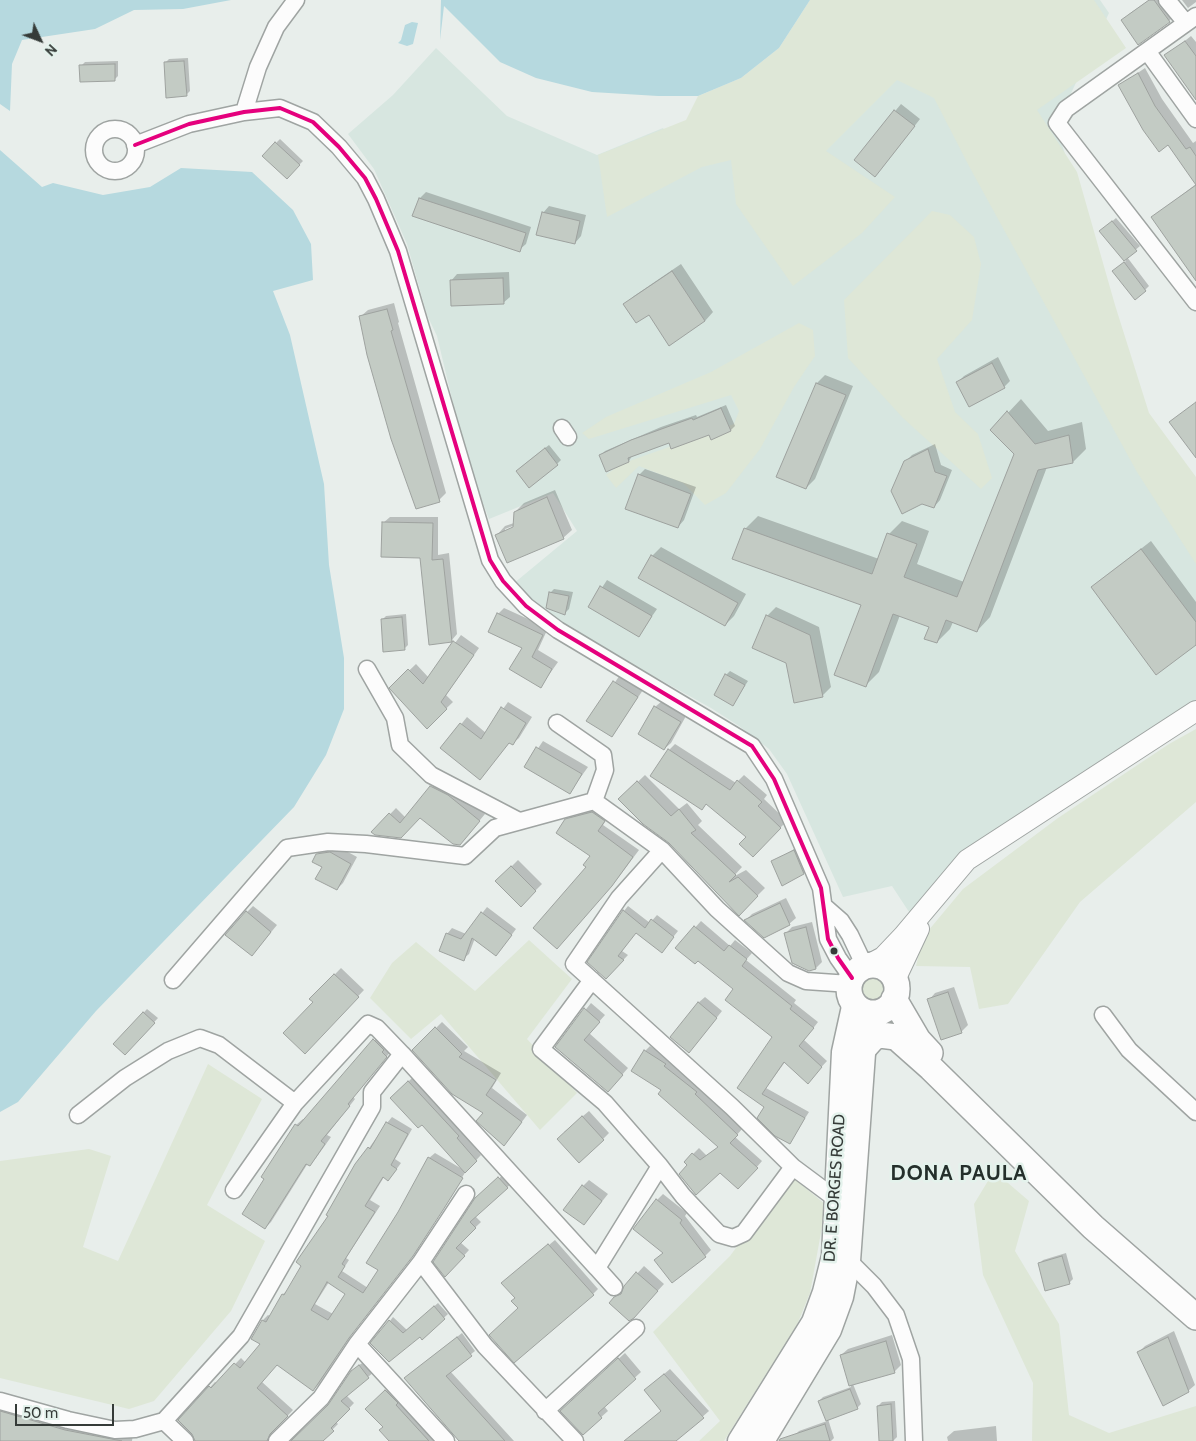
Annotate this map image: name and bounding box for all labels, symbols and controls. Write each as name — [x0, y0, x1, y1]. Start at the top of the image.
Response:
north arrow — [15, 15, 65, 65]
text: N — [41, 40, 61, 60]
unlabelled marker — [829, 946, 839, 956]
street label: DR. E BORGES ROAD — [820, 1113, 850, 1263]
district label: DONA PAULA — [889, 1161, 1029, 1187]
scale bar — [18, 1394, 116, 1426]
text: 50 m — [23, 1404, 58, 1422]

